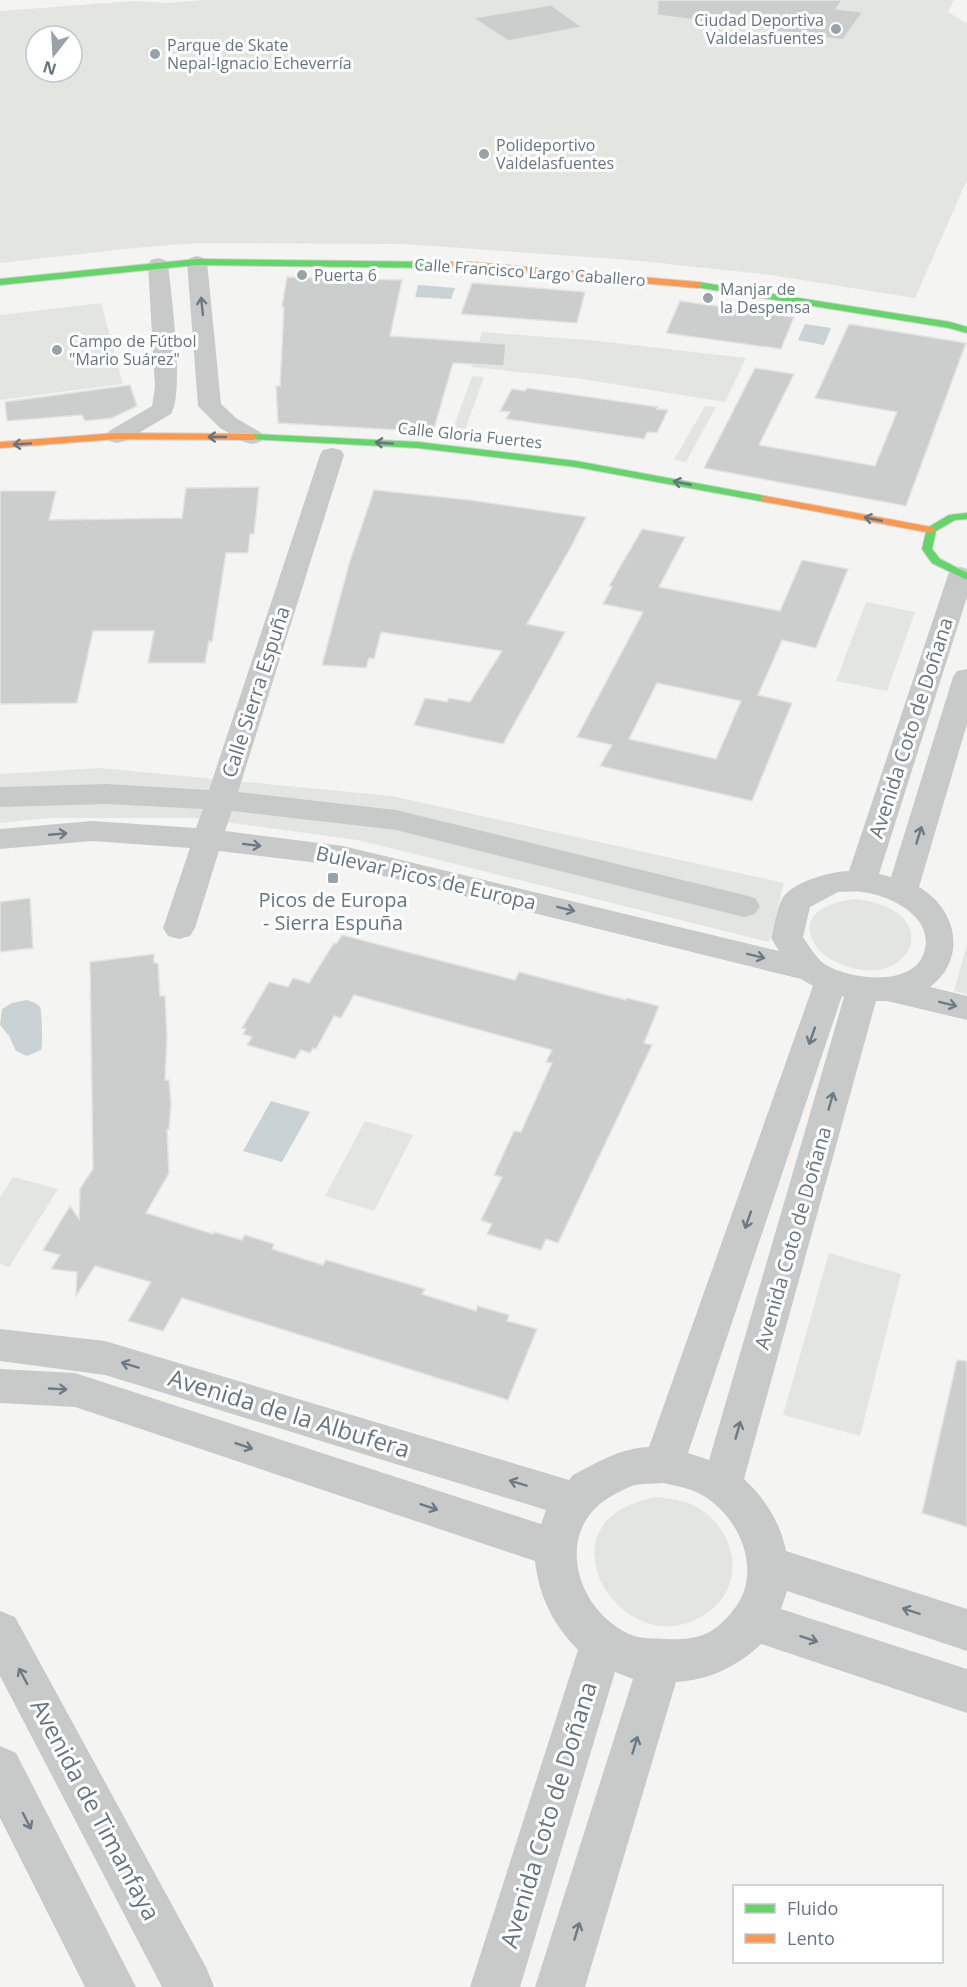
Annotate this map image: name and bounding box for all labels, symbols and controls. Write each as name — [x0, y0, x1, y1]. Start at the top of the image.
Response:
place label: Ciudad Deportiva Valdelasfuentes — [694, 9, 824, 49]
marker: Ciudad Deportiva Valdelasfuentes — [829, 22, 843, 36]
north arrow — [24, 24, 84, 84]
place label: Parque de Skate Nepal-Ignacio Echeverría — [167, 34, 352, 74]
marker: Parque de Skate Nepal-Ignacio Echeverría — [148, 47, 162, 61]
text: N — [40, 56, 59, 81]
place label: Polideportivo Valdelasfuentes — [496, 134, 614, 174]
marker: Polideportivo Valdelasfuentes — [477, 147, 491, 161]
street label: Calle Francisco Largo Caballero — [414, 253, 646, 291]
place label: Puerta 6 — [314, 264, 377, 286]
marker: Puerta 6 — [295, 268, 309, 282]
place label: Manjar de la Despensa — [720, 278, 810, 318]
marker: Manjar de la Despensa — [701, 291, 715, 305]
one-way arrow — [196, 297, 207, 317]
place label: Campo de Fútbol "Mario Suárez" — [69, 330, 197, 370]
marker: Campo de Fútbol "Mario Suárez" — [50, 343, 64, 357]
street label: Calle Gloria Fuertes — [397, 416, 543, 454]
one-way arrow — [207, 431, 227, 442]
one-way arrow — [375, 437, 395, 448]
one-way arrow — [12, 438, 32, 449]
one-way arrow — [672, 477, 692, 488]
one-way arrow — [864, 513, 883, 524]
street label: Calle Sierra Espuña — [215, 603, 296, 781]
street label: Avenida Coto de Doñana — [862, 614, 959, 842]
one-way arrow — [914, 826, 925, 845]
one-way arrow — [48, 828, 68, 839]
one-way arrow — [242, 839, 262, 850]
street label: Bulevar Picos de Europa — [313, 839, 539, 916]
marker: Picos de Europa - Sierra Espuña — [326, 871, 340, 885]
place label: Picos de Europa - Sierra Espuña — [258, 886, 408, 936]
one-way arrow — [557, 904, 576, 916]
one-way arrow — [746, 951, 765, 963]
one-way arrow — [938, 998, 957, 1010]
one-way arrow — [805, 1026, 816, 1045]
one-way arrow — [826, 1092, 838, 1111]
street label: Avenida Coto de Doñana — [748, 1123, 837, 1352]
one-way arrow — [741, 1211, 752, 1229]
one-way arrow — [121, 1359, 140, 1370]
street label: Avenida de la Albufera — [165, 1360, 414, 1465]
one-way arrow — [48, 1383, 68, 1394]
one-way arrow — [733, 1421, 744, 1440]
one-way arrow — [234, 1441, 253, 1452]
one-way arrow — [509, 1477, 528, 1488]
one-way arrow — [419, 1502, 438, 1513]
one-way arrow — [902, 1605, 921, 1616]
one-way arrow — [799, 1634, 818, 1645]
one-way arrow — [17, 1668, 29, 1685]
street label: Avenida Coto de Doñana — [491, 1677, 604, 1952]
street label: Avenida de Timanfaya — [24, 1693, 169, 1926]
one-way arrow — [630, 1736, 641, 1755]
one-way arrow — [21, 1812, 33, 1830]
legend — [733, 1885, 943, 1963]
text: Fluido — [787, 1896, 838, 1920]
one-way arrow — [573, 1922, 584, 1941]
text: Lento — [787, 1926, 835, 1950]

